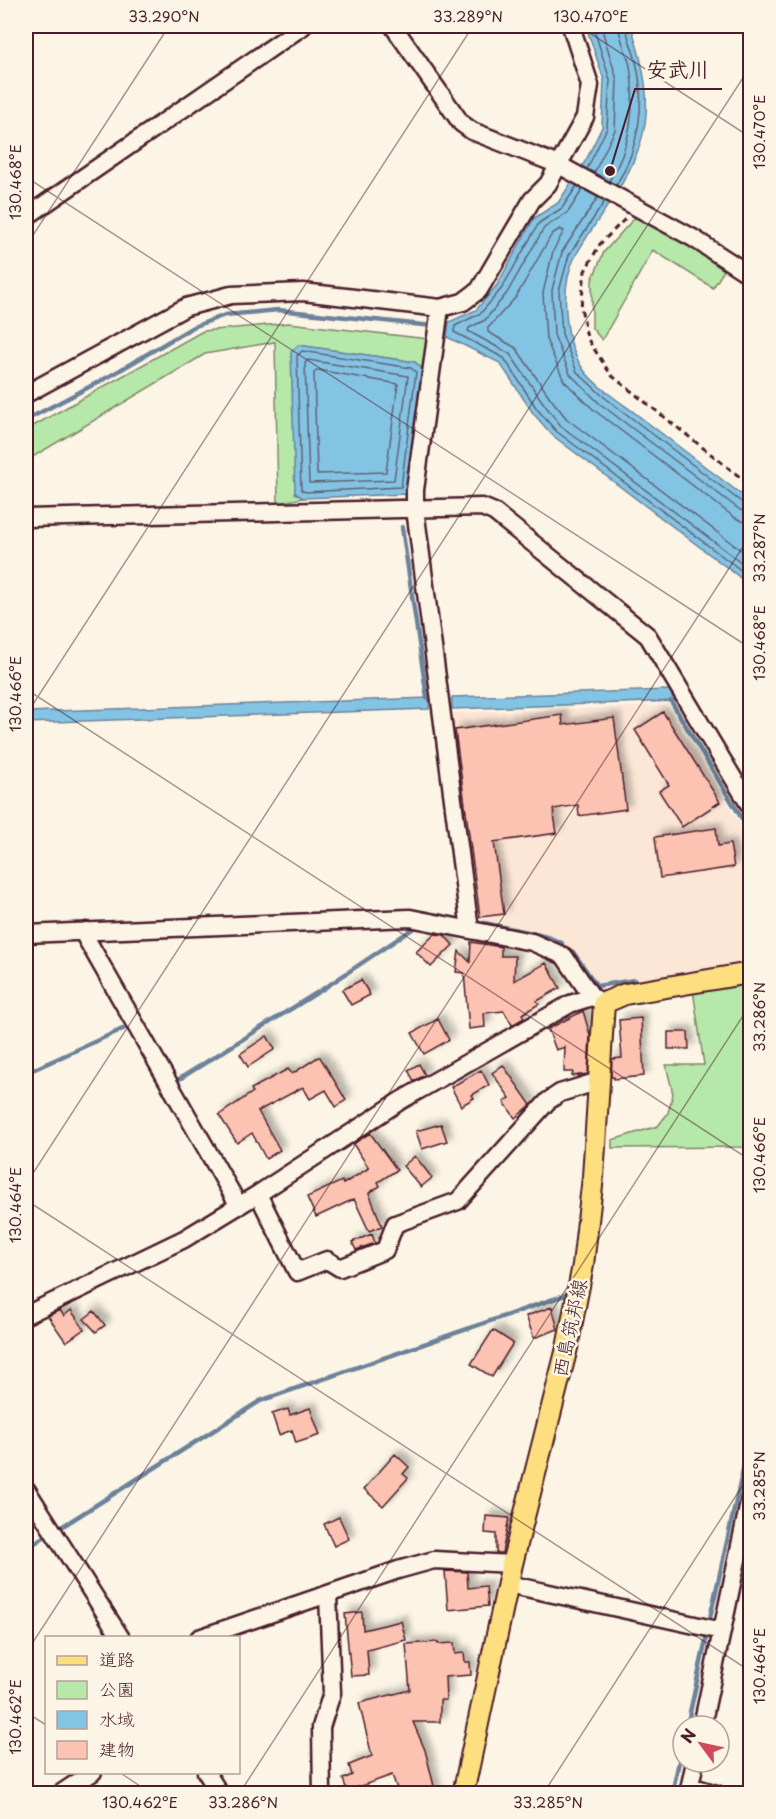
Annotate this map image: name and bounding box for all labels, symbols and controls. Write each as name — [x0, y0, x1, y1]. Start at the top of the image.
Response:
text: 33.290°N — [128, 4, 200, 27]
text: 33.289°N — [433, 4, 503, 27]
text: 130.470°E — [554, 4, 628, 27]
callout: 安武川 — [635, 50, 722, 89]
text: 安武川 — [647, 52, 710, 84]
text: 130.470°E — [747, 95, 770, 169]
text: 130.468°E — [3, 144, 26, 220]
text: 33.287°N — [747, 513, 770, 583]
text: 130.468°E — [747, 605, 770, 681]
text: 130.466°E — [3, 656, 26, 732]
text: 33.286°N — [747, 982, 770, 1052]
text: 130.466°E — [747, 1117, 770, 1193]
text: 130.464°E — [3, 1167, 26, 1243]
street label: 西島筑邦線 — [544, 1276, 594, 1380]
text: 33.285°N — [747, 1451, 770, 1521]
text: 130.464°E — [747, 1628, 770, 1704]
legend — [45, 1636, 240, 1774]
text: 道路 — [99, 1645, 135, 1672]
text: 公園 — [99, 1675, 135, 1702]
text: 130.462°E — [3, 1679, 26, 1755]
text: 水域 — [99, 1705, 135, 1732]
north arrow — [671, 1714, 731, 1774]
text: N — [674, 1723, 701, 1747]
text: 建物 — [99, 1735, 135, 1762]
text: 130.462°E — [102, 1790, 178, 1813]
text: 33.286°N — [208, 1790, 278, 1813]
text: 33.285°N — [513, 1790, 583, 1813]

